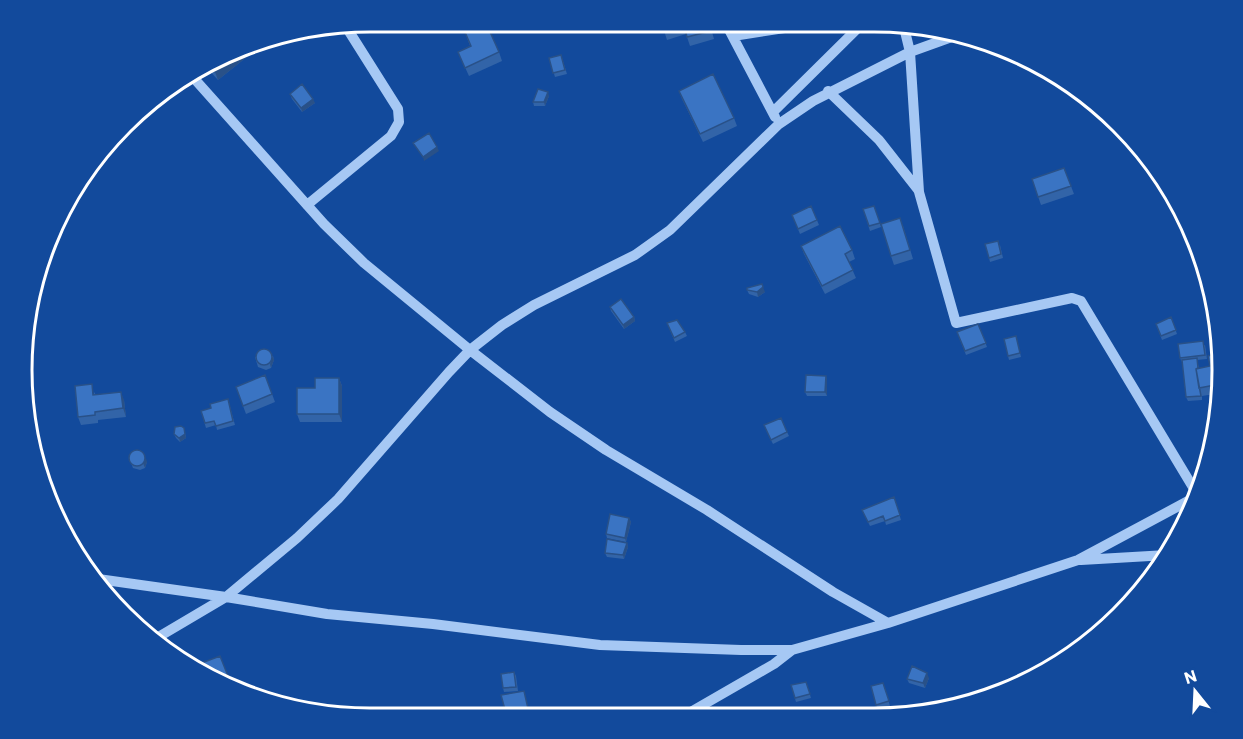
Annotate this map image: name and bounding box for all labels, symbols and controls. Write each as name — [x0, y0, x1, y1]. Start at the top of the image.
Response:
north arrow — [1165, 661, 1225, 721]
text: N — [1182, 665, 1199, 687]

